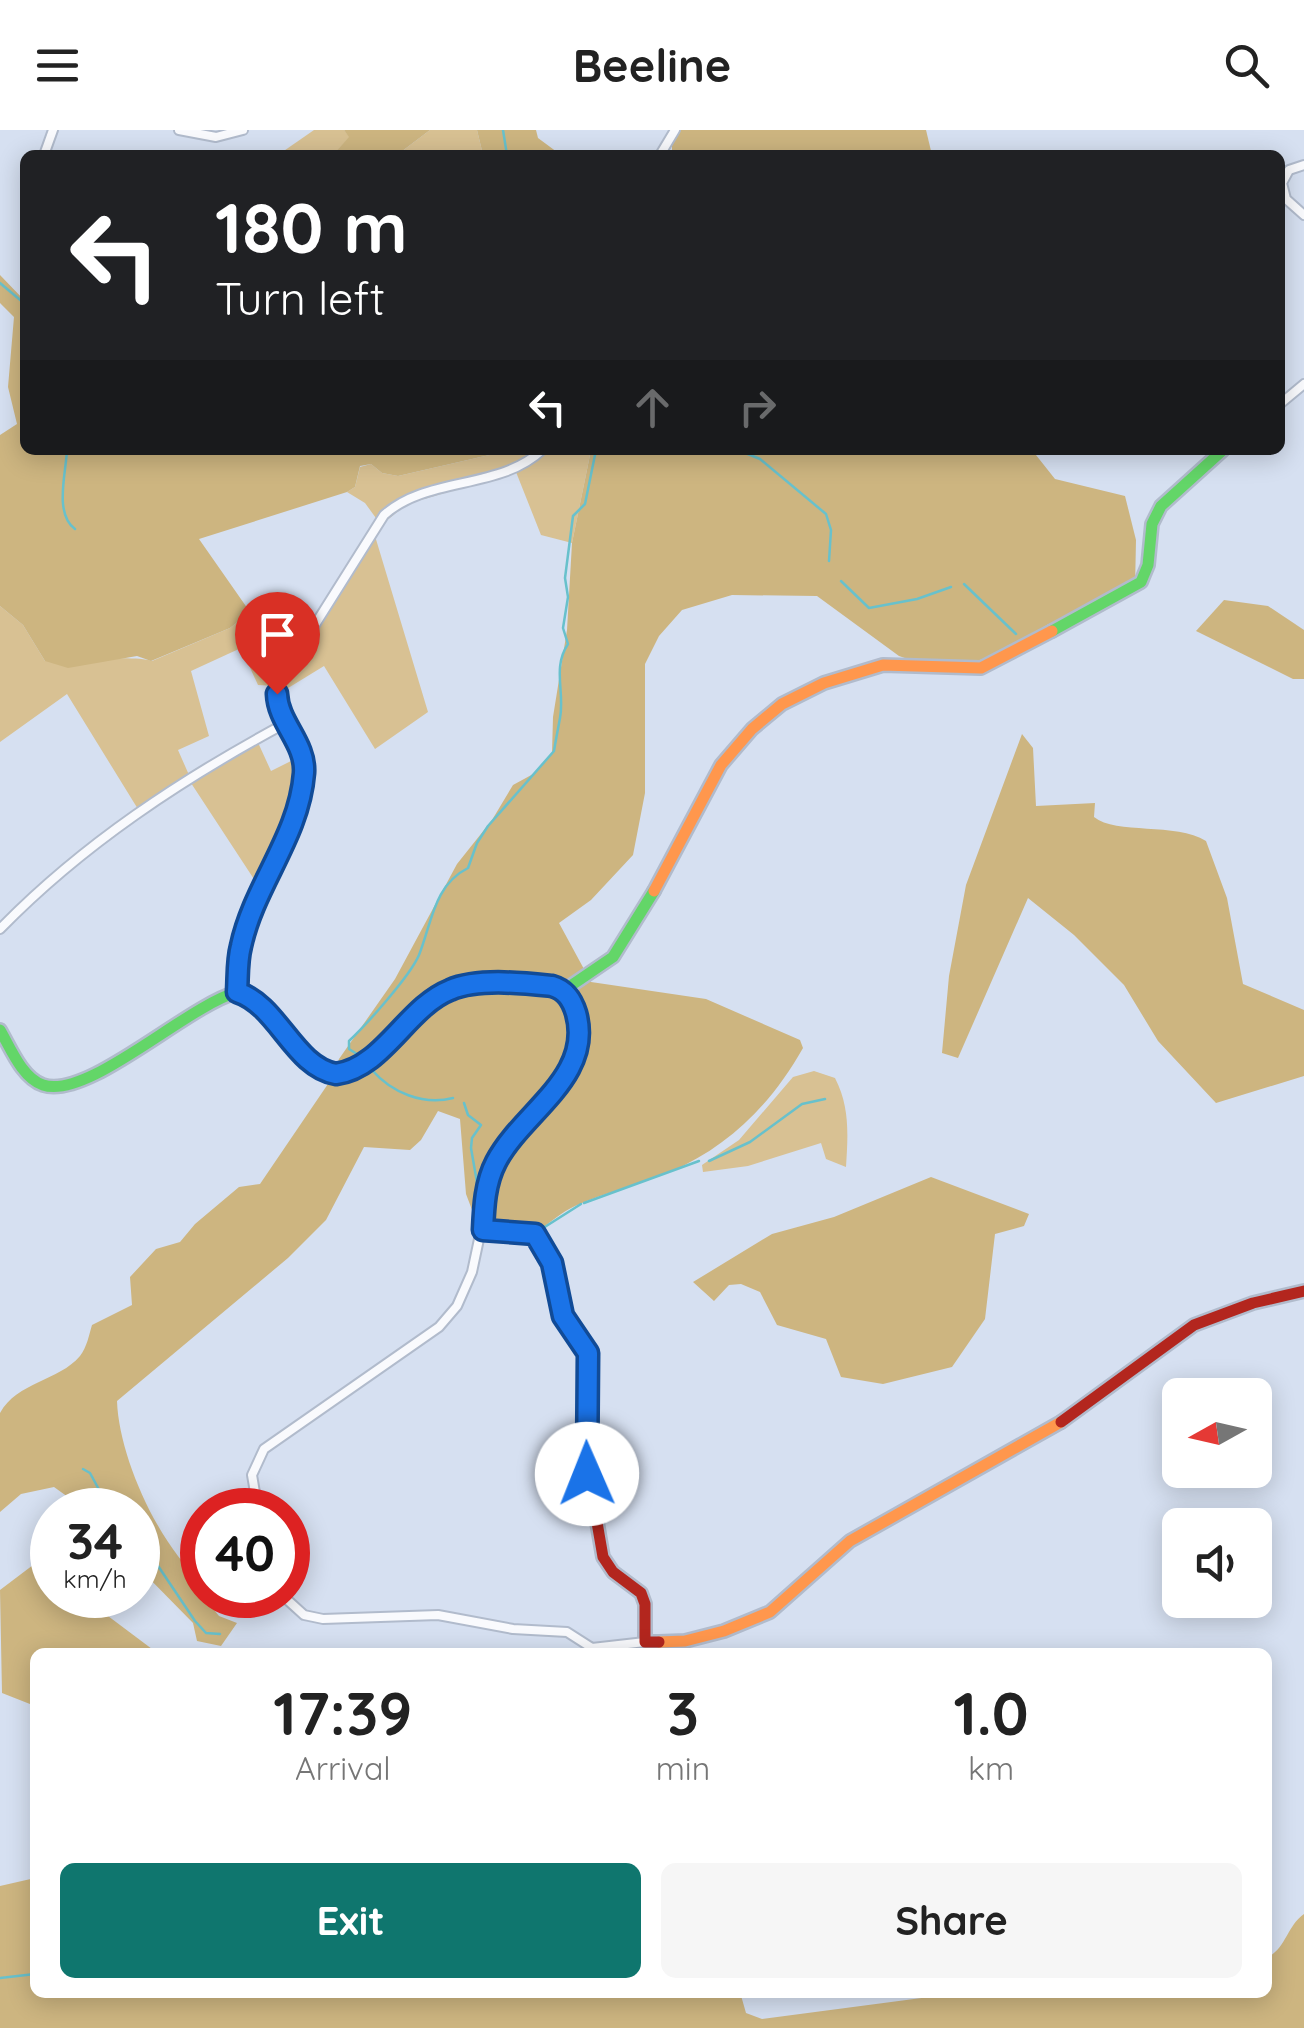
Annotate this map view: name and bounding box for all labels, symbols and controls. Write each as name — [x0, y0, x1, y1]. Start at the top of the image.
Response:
text: Beeline — [573, 37, 731, 93]
icon: menu — [30, 38, 85, 93]
icon: search — [1219, 38, 1274, 93]
text: 180 m — [215, 183, 408, 271]
icon: left — [50, 190, 180, 320]
text: Turn left — [215, 270, 385, 326]
icon: left — [520, 380, 575, 435]
icon: ahead — [625, 380, 680, 435]
icon: right — [730, 380, 785, 435]
pin — [235, 592, 320, 695]
icon: arrive — [250, 607, 305, 662]
north arrow — [1162, 1378, 1272, 1488]
map controls — [1162, 1378, 1272, 1618]
position arrow — [535, 1422, 639, 1526]
speed limit sign: 40 — [180, 1488, 310, 1618]
button: sound — [1162, 1508, 1272, 1618]
text: 34 — [67, 1509, 123, 1572]
text: km/h — [63, 1563, 127, 1594]
text: 17:39 — [273, 1675, 412, 1750]
text: 3 — [667, 1675, 699, 1750]
text: 1.0 — [954, 1675, 1029, 1750]
text: Arrival — [295, 1748, 391, 1788]
text: min — [656, 1748, 710, 1788]
text: km — [968, 1748, 1014, 1788]
button: Exit — [60, 1863, 641, 1978]
button: Share — [661, 1863, 1242, 1978]

